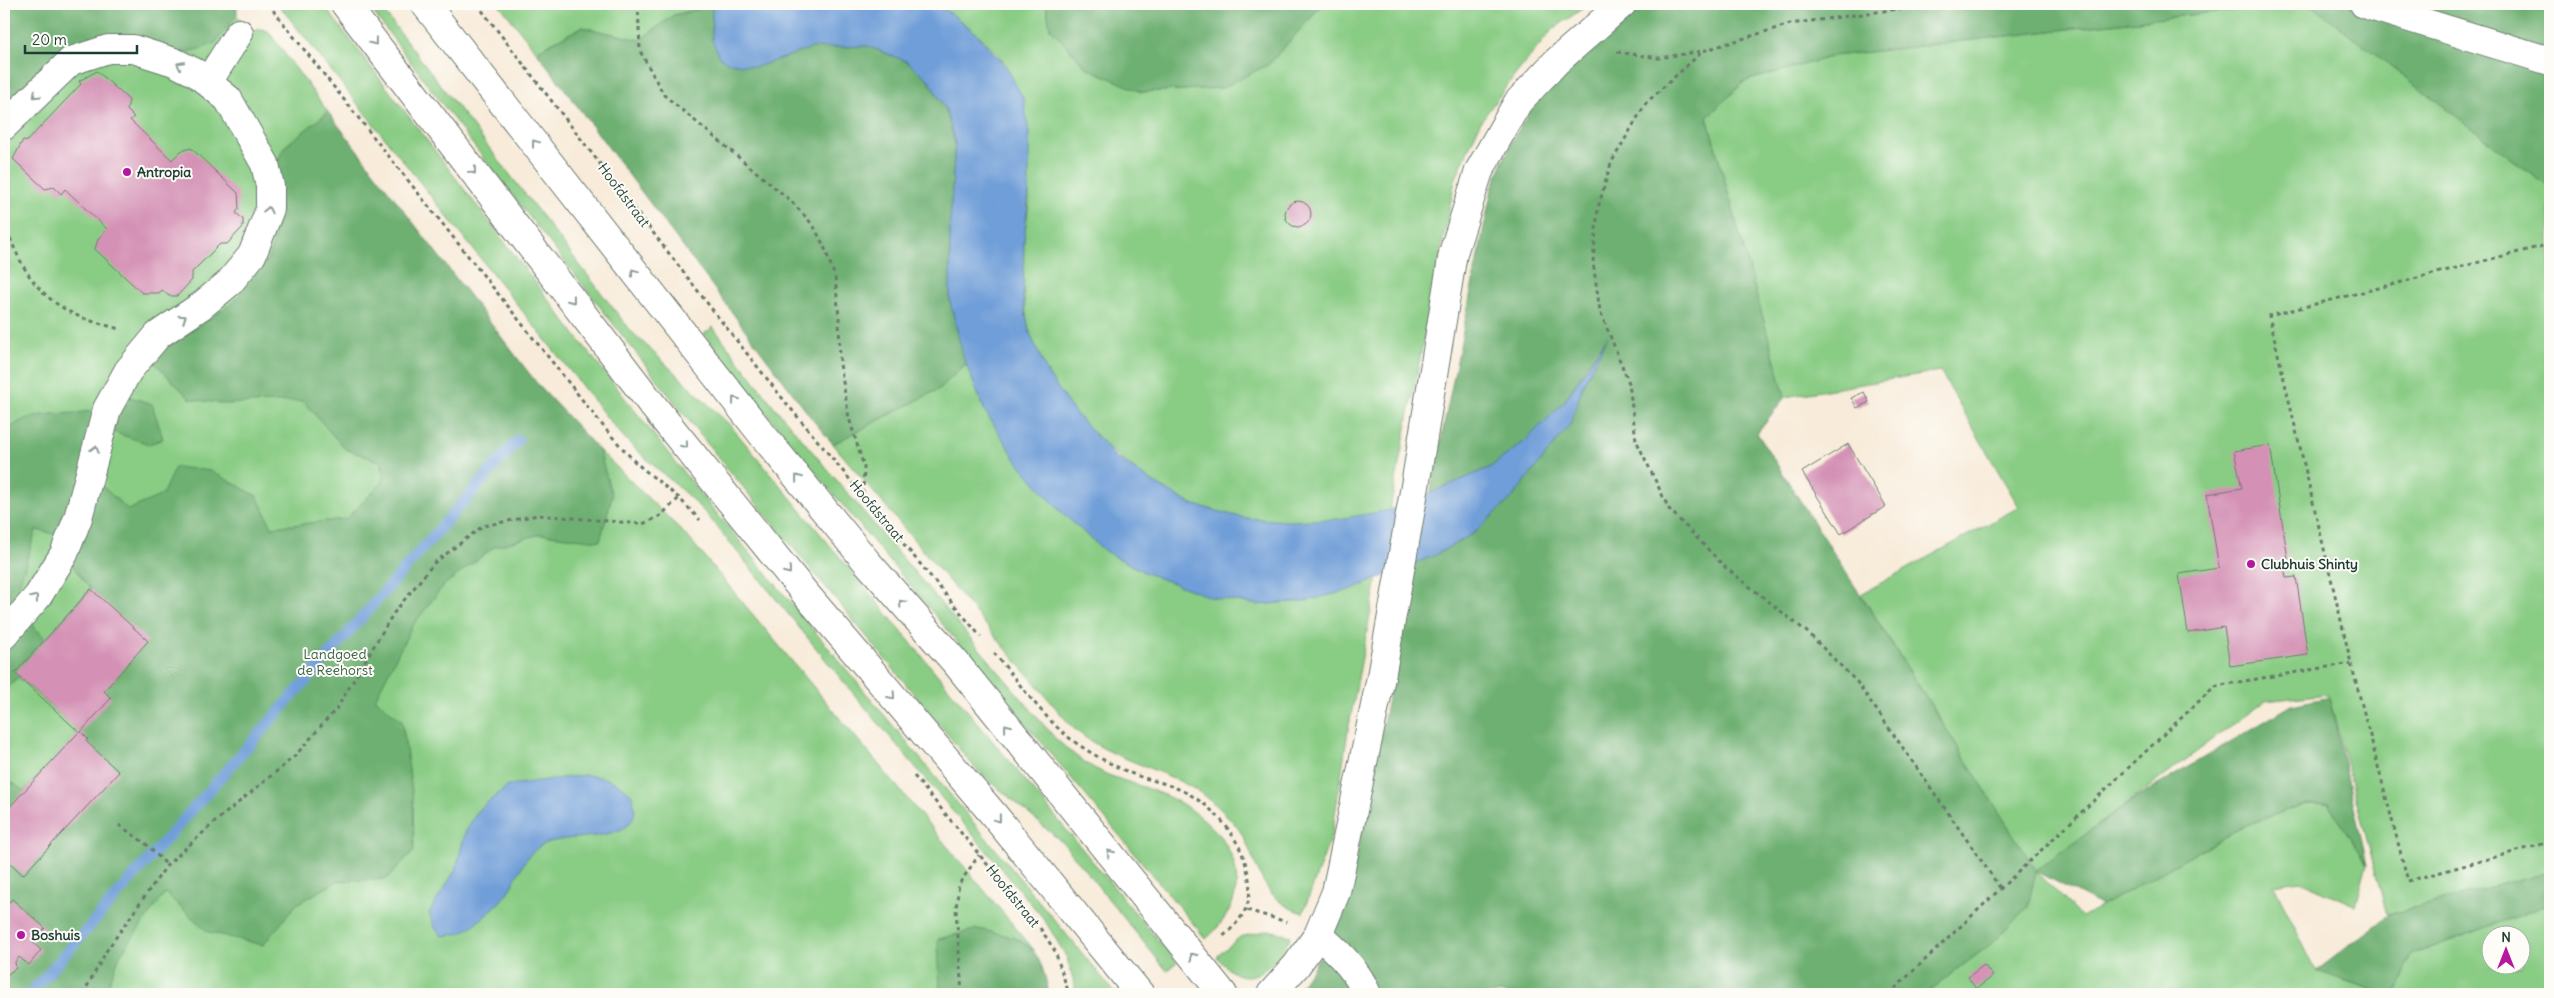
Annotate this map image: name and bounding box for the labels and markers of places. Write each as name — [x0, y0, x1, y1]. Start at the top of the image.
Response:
place label: Antropia — [137, 163, 191, 181]
marker: Antropia — [121, 166, 133, 178]
place label: Clubhuis Shinty — [2261, 555, 2358, 573]
marker: Clubhuis Shinty — [2245, 558, 2257, 570]
place label: Boshuis — [31, 926, 81, 944]
marker: Boshuis — [15, 929, 27, 941]

